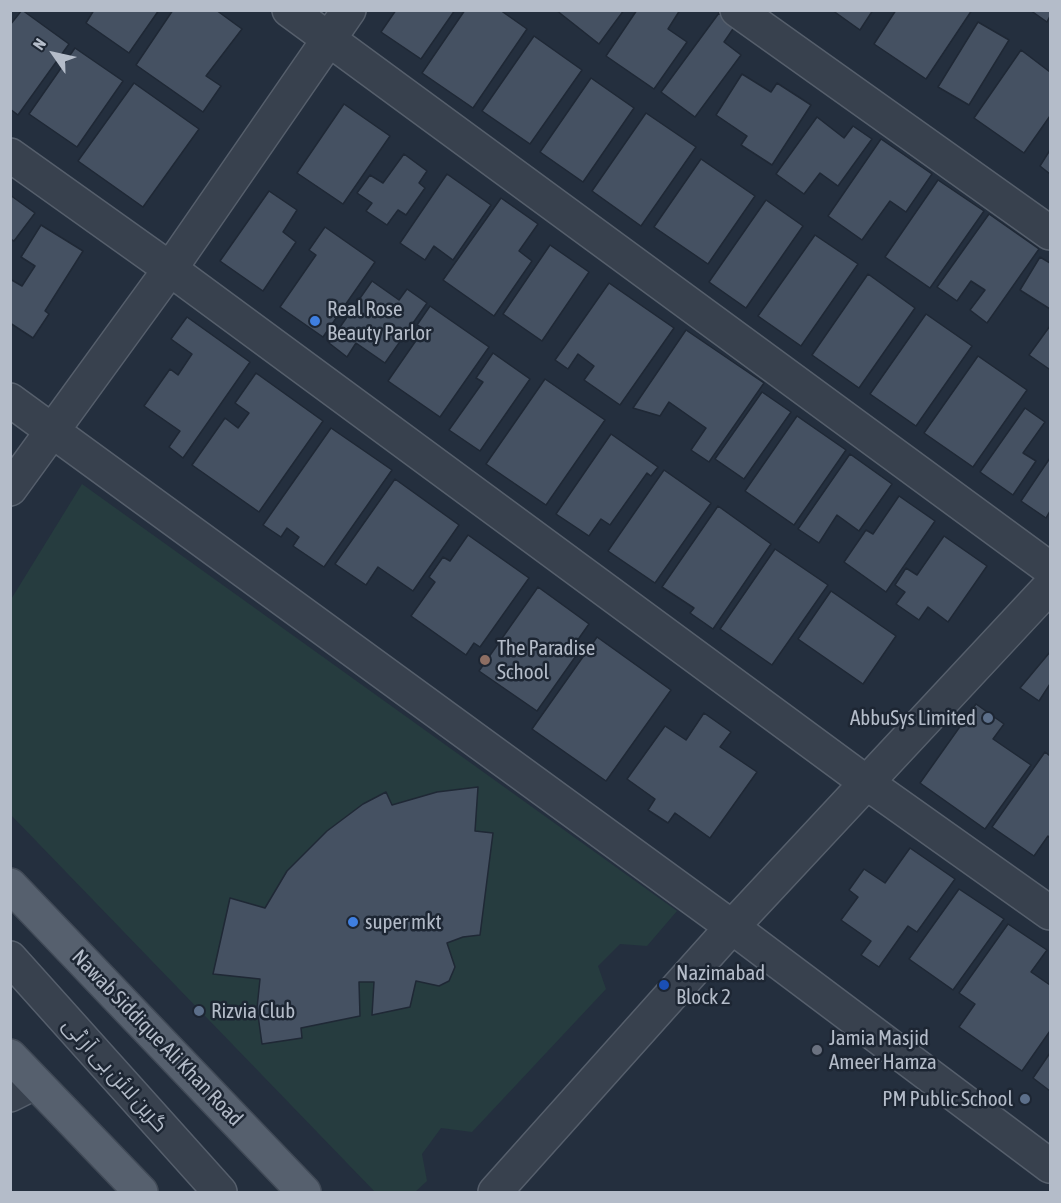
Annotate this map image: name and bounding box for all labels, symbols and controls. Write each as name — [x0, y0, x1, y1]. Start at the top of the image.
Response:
north arrow — [24, 24, 84, 84]
text: N — [29, 35, 49, 53]
place label: Real Rose Beauty Parlor — [327, 296, 431, 346]
marker: Real Rose Beauty Parlor — [308, 314, 322, 328]
place label: The Paradise School — [497, 635, 595, 685]
marker: The Paradise School — [478, 653, 492, 667]
place label: AbbuSys Limited — [850, 705, 976, 731]
marker: AbbuSys Limited — [981, 711, 995, 725]
place label: super mkt — [365, 909, 442, 935]
marker: super mkt — [346, 915, 360, 929]
street label: Nawab Siddique Ali Khan Road — [66, 945, 248, 1131]
place label: Nazimabad Block 2 — [676, 960, 765, 1010]
marker: Nazimabad Block 2 — [657, 978, 671, 992]
place label: Rizvia Club — [211, 998, 295, 1024]
marker: Rizvia Club — [192, 1004, 206, 1018]
street label: گرین لائن بی آر ٹی — [57, 1012, 173, 1138]
place label: Jamia Masjid Ameer Hamza — [829, 1025, 937, 1075]
marker: Jamia Masjid Ameer Hamza — [810, 1043, 824, 1057]
place label: PM Public School — [882, 1086, 1013, 1112]
marker: PM Public School — [1018, 1092, 1032, 1106]

